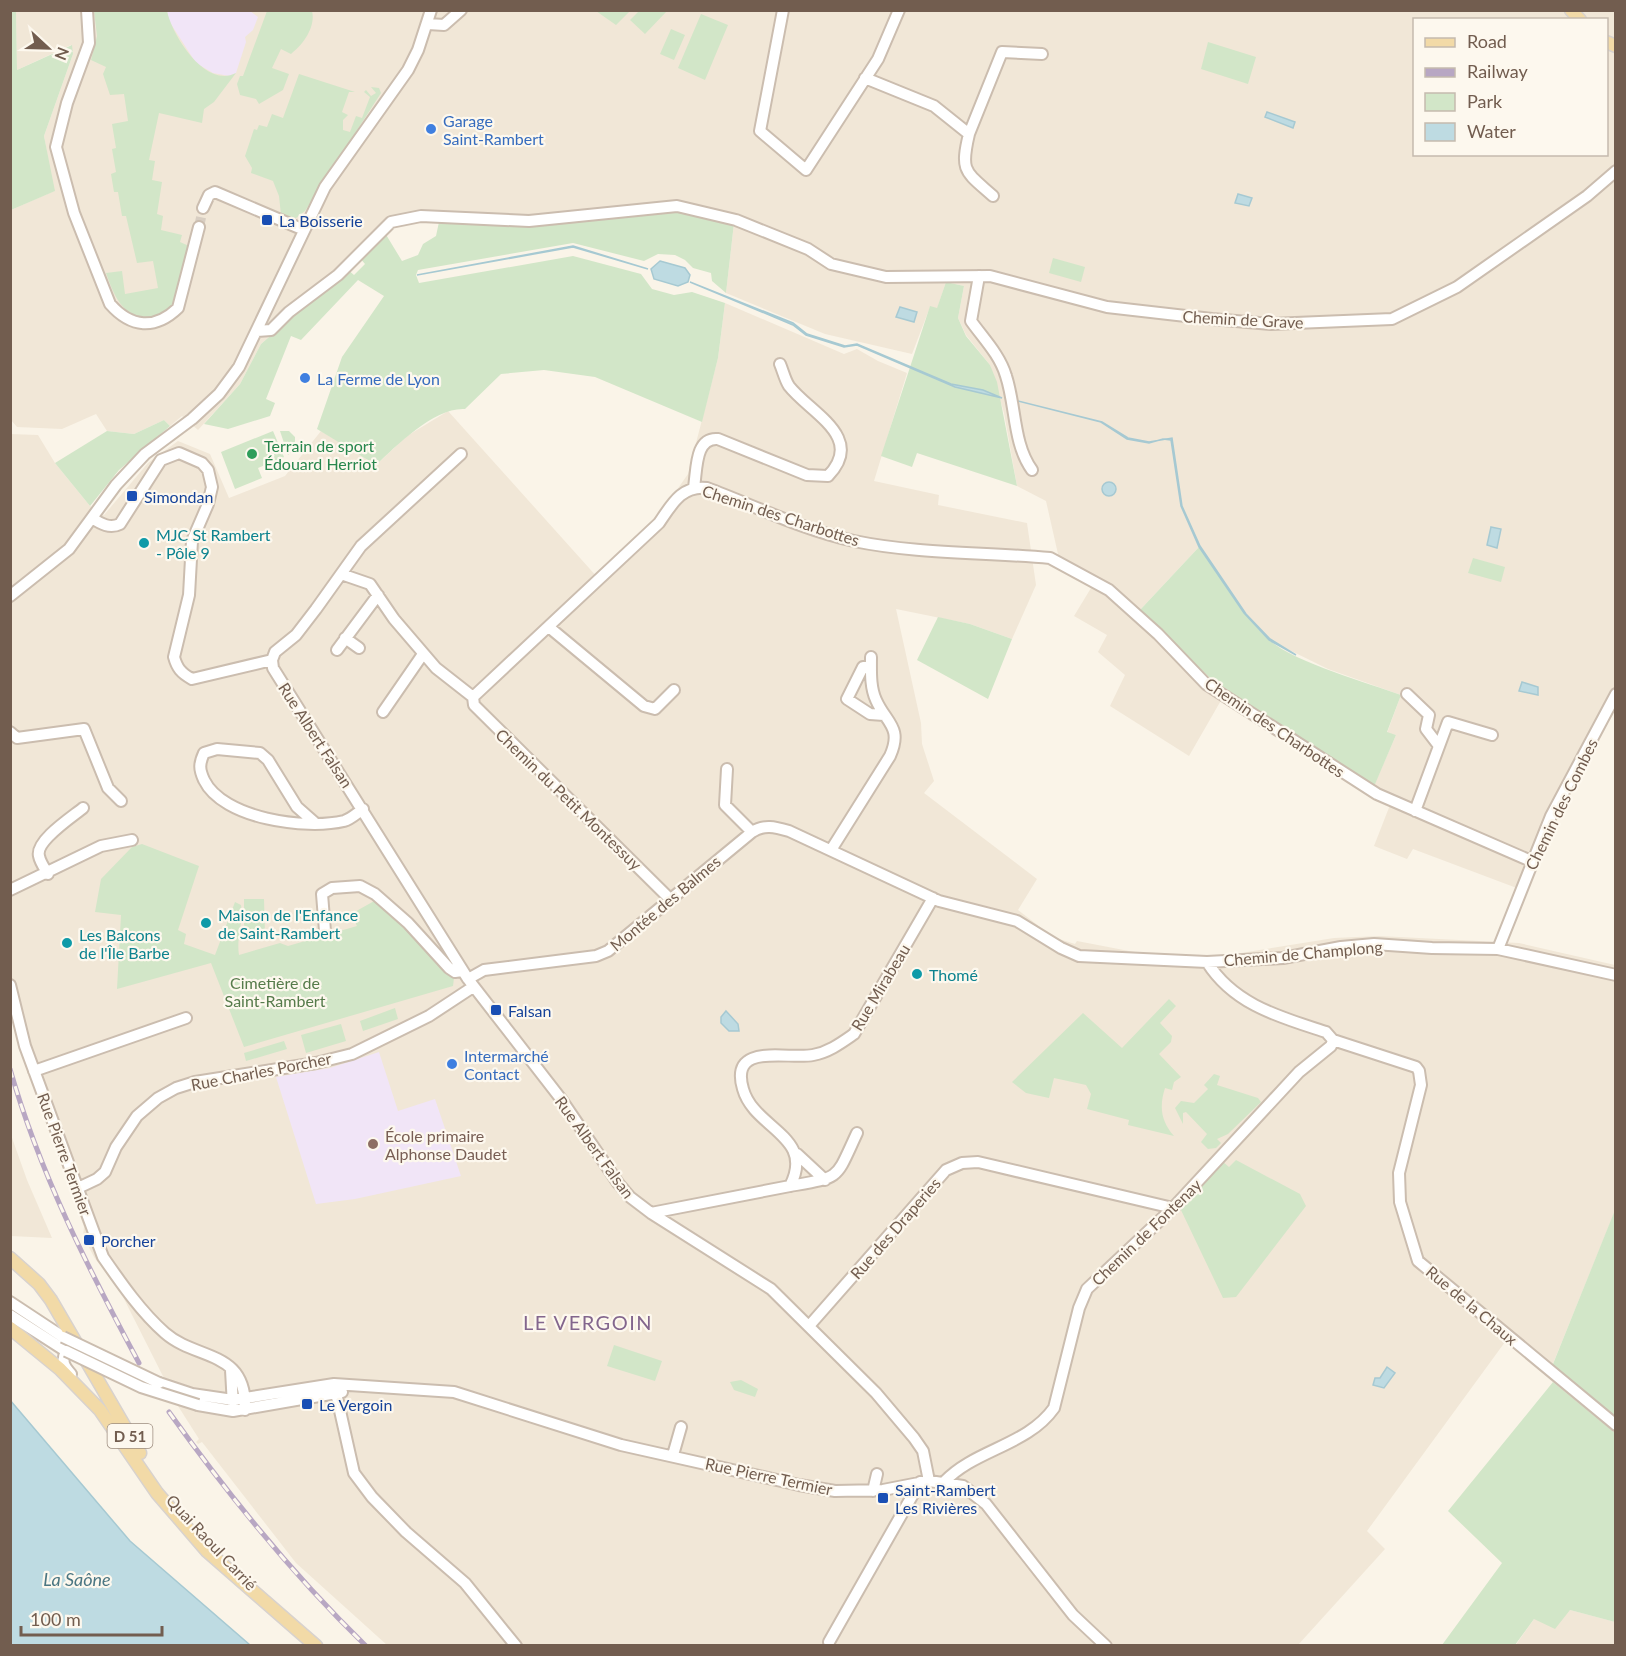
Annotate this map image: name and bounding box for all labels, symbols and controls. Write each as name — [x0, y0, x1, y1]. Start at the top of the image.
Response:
north arrow — [18, 18, 78, 78]
legend — [1413, 18, 1608, 156]
text: Road — [1467, 30, 1507, 52]
text: N — [51, 45, 73, 63]
text: Railway — [1467, 60, 1528, 82]
text: Park — [1467, 90, 1503, 112]
place label: Garage Saint-Rambert — [443, 111, 544, 148]
text: Water — [1467, 120, 1516, 142]
marker: Garage Saint-Rambert — [424, 122, 438, 136]
place label: La Boisserie — [279, 211, 363, 230]
marker: La Boisserie — [260, 213, 274, 227]
street label: Chemin de Grave — [1182, 306, 1304, 332]
place label: La Ferme de Lyon — [317, 369, 440, 388]
marker: La Ferme de Lyon — [298, 371, 312, 385]
place label: Terrain de sport Édouard Herriot — [264, 436, 377, 473]
marker: Terrain de sport Édouard Herriot — [245, 447, 259, 461]
street label: Chemin des Charbottes — [700, 481, 862, 549]
place label: Simondan — [144, 487, 213, 506]
marker: Simondan — [125, 489, 139, 503]
place label: MJC St Rambert - Pôle 9 — [156, 525, 271, 562]
marker: MJC St Rambert - Pôle 9 — [137, 536, 151, 550]
street label: Chemin des Charbottes — [1202, 673, 1348, 781]
street label: Rue Albert Falsan — [275, 679, 357, 791]
street label: Chemin du Petit Montessuy — [492, 724, 646, 874]
street label: Chemin des Combes — [1521, 735, 1601, 873]
street label: Montée des Balmes — [606, 851, 724, 955]
place label: Maison de l'Enfance de Saint-Rambert — [218, 905, 358, 942]
marker: Maison de l'Enfance de Saint-Rambert — [199, 916, 213, 930]
place label: Les Balcons de l'Île Barbe — [79, 925, 170, 962]
marker: Les Balcons de l'Île Barbe — [60, 936, 74, 950]
street label: Chemin de Champlong — [1223, 937, 1383, 969]
street label: Rue Mirabeau — [847, 940, 913, 1034]
place label: Thomé — [929, 965, 978, 984]
marker: Thomé — [910, 967, 924, 981]
park label: Cimetière de Saint-Rambert — [225, 973, 326, 1010]
place label: Falsan — [508, 1001, 551, 1020]
marker: Falsan — [489, 1003, 503, 1017]
place label: Intermarché Contact — [464, 1046, 549, 1083]
street label: Rue Charles Porcher — [189, 1048, 333, 1094]
marker: Intermarché Contact — [445, 1057, 459, 1071]
street label: Rue Pierre Termier — [34, 1090, 96, 1218]
street label: Rue Albert Falsan — [552, 1092, 638, 1202]
place label: École primaire Alphonse Daudet — [385, 1126, 507, 1163]
marker: École primaire Alphonse Daudet — [366, 1137, 380, 1151]
street label: Rue des Draperies — [846, 1174, 944, 1282]
street label: Chemin de Fontenay — [1087, 1174, 1205, 1289]
place label: Porcher — [101, 1231, 156, 1250]
marker: Porcher — [82, 1233, 96, 1247]
street label: Rue de la Chaux — [1423, 1261, 1521, 1349]
district label: LE VERGOIN — [523, 1310, 653, 1334]
place label: Le Vergoin — [319, 1395, 392, 1414]
marker: Le Vergoin — [300, 1397, 314, 1411]
road number: D 51 — [108, 1424, 152, 1448]
street label: Rue Pierre Termier — [704, 1453, 834, 1499]
place label: Saint-Rambert Les Rivières — [895, 1480, 996, 1517]
street label: Quai Raoul Carrié — [163, 1490, 261, 1594]
marker: Saint-Rambert Les Rivières — [876, 1491, 890, 1505]
water label: La Saône — [43, 1568, 111, 1590]
scale bar — [21, 1599, 162, 1637]
text: 100 m — [30, 1608, 81, 1630]

